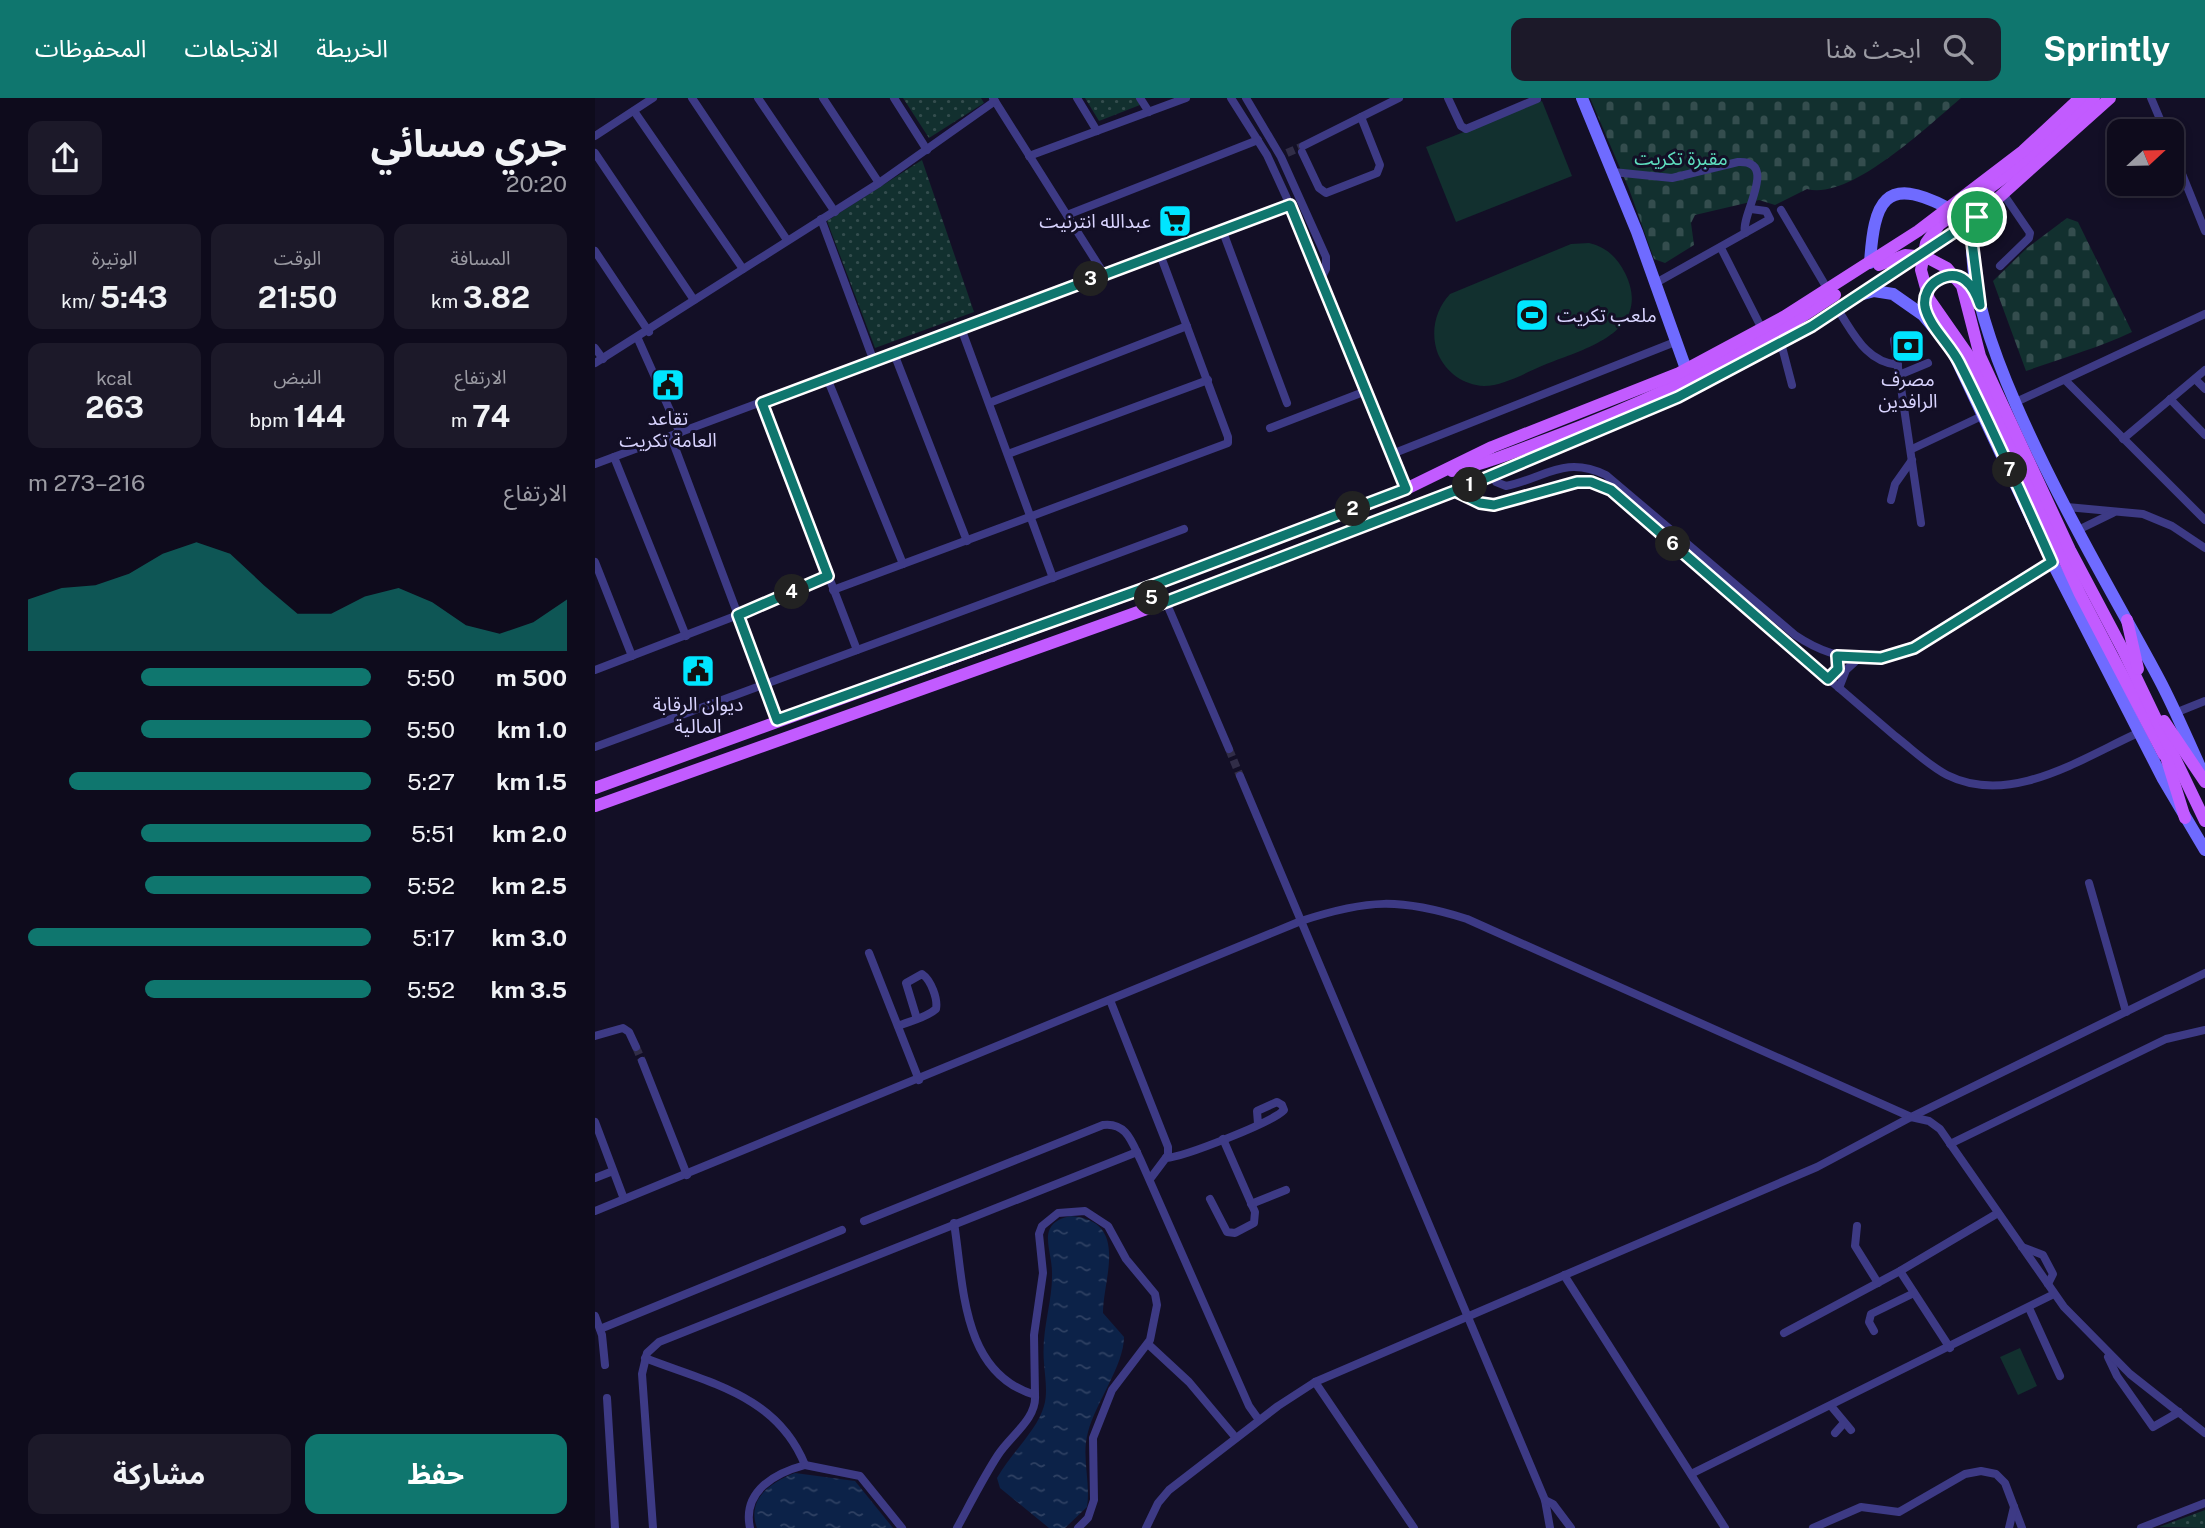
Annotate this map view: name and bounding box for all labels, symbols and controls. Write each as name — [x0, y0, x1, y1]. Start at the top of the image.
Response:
search box — [1511, 18, 2001, 81]
icon: search — [1939, 30, 1977, 68]
text: Sprintly — [2043, 30, 2170, 68]
text: ابحث هنا — [1825, 33, 1921, 64]
text: المحفوظات — [35, 34, 146, 62]
text: الاتجاهات — [184, 34, 278, 62]
text: الخريطة — [316, 34, 388, 62]
north arrow — [2107, 119, 2184, 196]
map controls — [2107, 119, 2184, 196]
button: share — [28, 121, 102, 195]
text: جري مسائي — [371, 121, 567, 166]
park label: مقبرة تكريت — [1634, 147, 1728, 170]
text: 20:20 — [506, 170, 567, 197]
pin — [1947, 187, 2007, 247]
icon: arrive — [1958, 198, 1996, 236]
supermarket icon: عبدالله انترنيت — [1156, 202, 1194, 240]
place label: عبدالله انترنيت — [1039, 210, 1151, 233]
text: الوتيرة — [92, 247, 137, 269]
text: الوقت — [274, 247, 321, 269]
text: المسافة — [451, 247, 510, 269]
pin: 3 — [1073, 262, 1109, 296]
text: 3 — [1084, 267, 1097, 289]
text: 5:43 — [100, 279, 168, 315]
text: 21:50 — [258, 279, 337, 315]
text: 3.82 — [463, 279, 530, 315]
text: /km — [61, 290, 100, 312]
text: km — [431, 290, 463, 312]
sports icon: ملعب تكريت — [1513, 296, 1551, 334]
place label: ملعب تكريت — [1557, 304, 1657, 327]
bank icon: مصرف الرافدين — [1889, 327, 1927, 365]
text: النبض — [273, 366, 322, 388]
text: الارتفاع — [454, 366, 507, 388]
public building icon: تقاعد العامة تكريت — [649, 366, 687, 404]
text: kcal — [96, 367, 133, 389]
place label: مصرف الرافدين — [1878, 368, 1938, 413]
text: 263 — [85, 389, 144, 425]
text: 144 — [293, 398, 345, 434]
text: 74 — [472, 398, 510, 434]
place label: تقاعد العامة تكريت — [619, 407, 717, 452]
text: bpm — [250, 409, 293, 431]
text: m — [451, 409, 472, 431]
pin: 7 — [1993, 452, 2027, 488]
text: 7 — [2004, 458, 2015, 480]
pin: 1 — [1453, 468, 1487, 502]
text: 216–273 m — [28, 469, 145, 496]
text: 1 — [1465, 473, 1474, 495]
text: الارتفاع — [504, 479, 567, 506]
pin: 2 — [1335, 492, 1371, 526]
text: 2 — [1346, 497, 1359, 519]
pin: 6 — [1655, 526, 1691, 562]
text: 6 — [1666, 532, 1679, 554]
pin: 4 — [775, 574, 809, 610]
text: 4 — [785, 580, 798, 602]
pin: 5 — [1135, 580, 1169, 616]
text: 5 — [1145, 586, 1158, 608]
public building icon: ديوان الرقابة المالية — [679, 652, 717, 690]
text: 5:50 — [406, 664, 455, 691]
text: 500 m — [496, 664, 567, 691]
place label: ديوان الرقابة المالية — [653, 693, 743, 737]
text: 5:50 — [406, 716, 455, 743]
text: 1.0 km — [497, 716, 567, 743]
text: 5:27 — [407, 768, 455, 795]
text: 1.5 km — [496, 768, 567, 795]
text: 5:51 — [411, 820, 455, 847]
text: 2.0 km — [492, 820, 567, 847]
text: 5:52 — [407, 872, 455, 899]
text: 2.5 km — [492, 872, 567, 899]
text: 5:17 — [412, 924, 455, 951]
text: 3.0 km — [492, 924, 567, 951]
text: 5:52 — [407, 976, 455, 1003]
text: 3.5 km — [491, 976, 567, 1003]
button: مشاركة — [28, 1434, 291, 1514]
button: حفظ — [305, 1434, 567, 1514]

